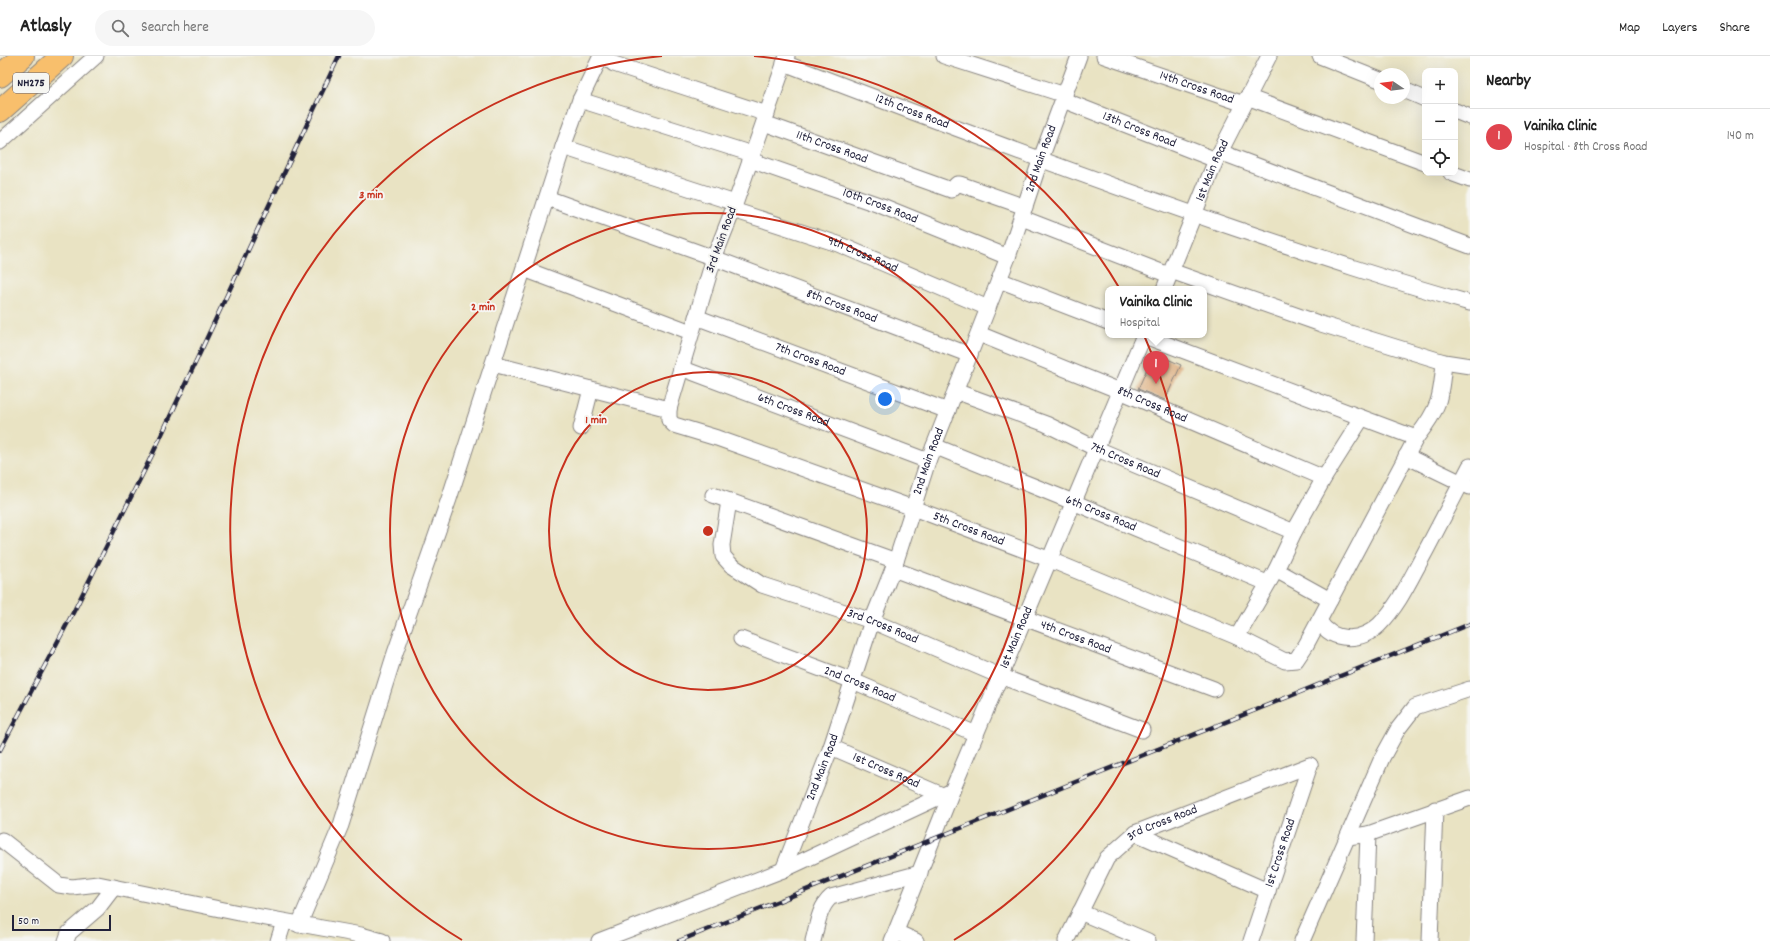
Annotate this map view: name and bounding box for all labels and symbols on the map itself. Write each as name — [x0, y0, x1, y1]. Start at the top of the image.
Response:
street label: 14th Cross Road — [1157, 66, 1236, 109]
north arrow — [1374, 68, 1410, 104]
road number: NH275 — [13, 73, 49, 93]
street label: 12th Cross Road — [872, 89, 952, 134]
street label: 13th Cross Road — [1100, 107, 1179, 153]
street label: 2nd Main Road — [1021, 122, 1062, 195]
street label: 11th Cross Road — [793, 126, 870, 169]
street label: 1st Main Road — [1191, 136, 1234, 204]
street label: 10th Cross Road — [840, 183, 921, 229]
text: 3 min — [359, 187, 383, 204]
street label: 3rd Main Road — [701, 204, 743, 276]
street label: 9th Cross Road — [825, 232, 901, 278]
street label: 8th Cross Road — [804, 284, 880, 328]
text: 2 min — [471, 299, 495, 316]
street label: 7th Cross Road — [772, 338, 848, 381]
pin: 1 — [1143, 351, 1169, 384]
street label: 8th Cross Road — [1114, 381, 1190, 428]
street label: 6th Cross Road — [755, 388, 832, 432]
your location — [875, 389, 895, 409]
text: 1 min — [585, 412, 607, 429]
street label: 2nd Main Road — [908, 425, 950, 498]
street label: 7th Cross Road — [1087, 438, 1163, 484]
street label: 6th Cross Road — [1062, 490, 1139, 537]
street label: 5th Cross Road — [930, 507, 1007, 551]
centre of rings — [701, 524, 715, 538]
street label: 3rd Cross Road — [845, 604, 921, 649]
street label: 1st Main Road — [995, 604, 1038, 672]
street label: 4th Cross Road — [1037, 615, 1114, 659]
street label: 2nd Cross Road — [821, 661, 899, 708]
street label: 2nd Main Road — [801, 732, 844, 804]
street label: 1st Cross Road — [849, 748, 923, 794]
street label: 3rd Cross Road — [1122, 800, 1200, 846]
street label: 1st Cross Road — [1260, 816, 1301, 890]
scale bar — [12, 913, 111, 932]

